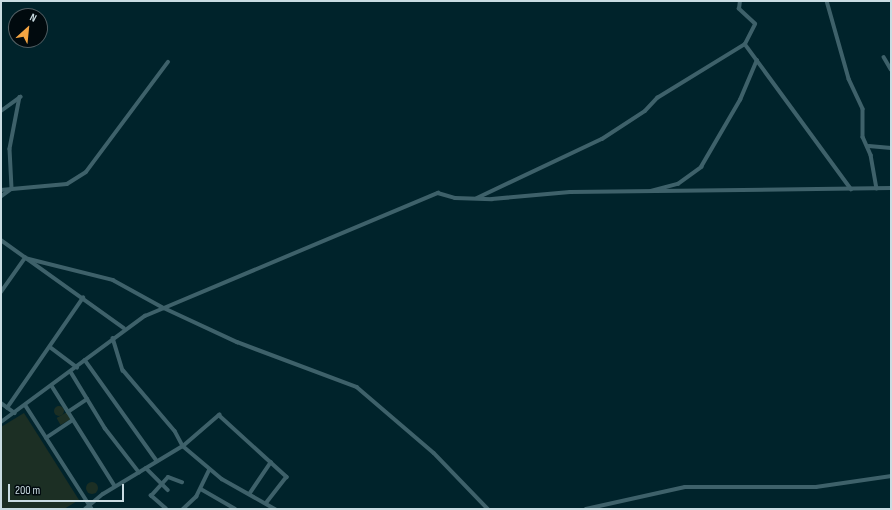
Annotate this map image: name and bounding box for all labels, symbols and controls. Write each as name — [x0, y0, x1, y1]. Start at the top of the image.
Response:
north arrow — [8, 8, 48, 48]
text: N — [28, 11, 39, 25]
scale bar — [10, 476, 126, 502]
text: 200 m — [15, 483, 40, 498]

